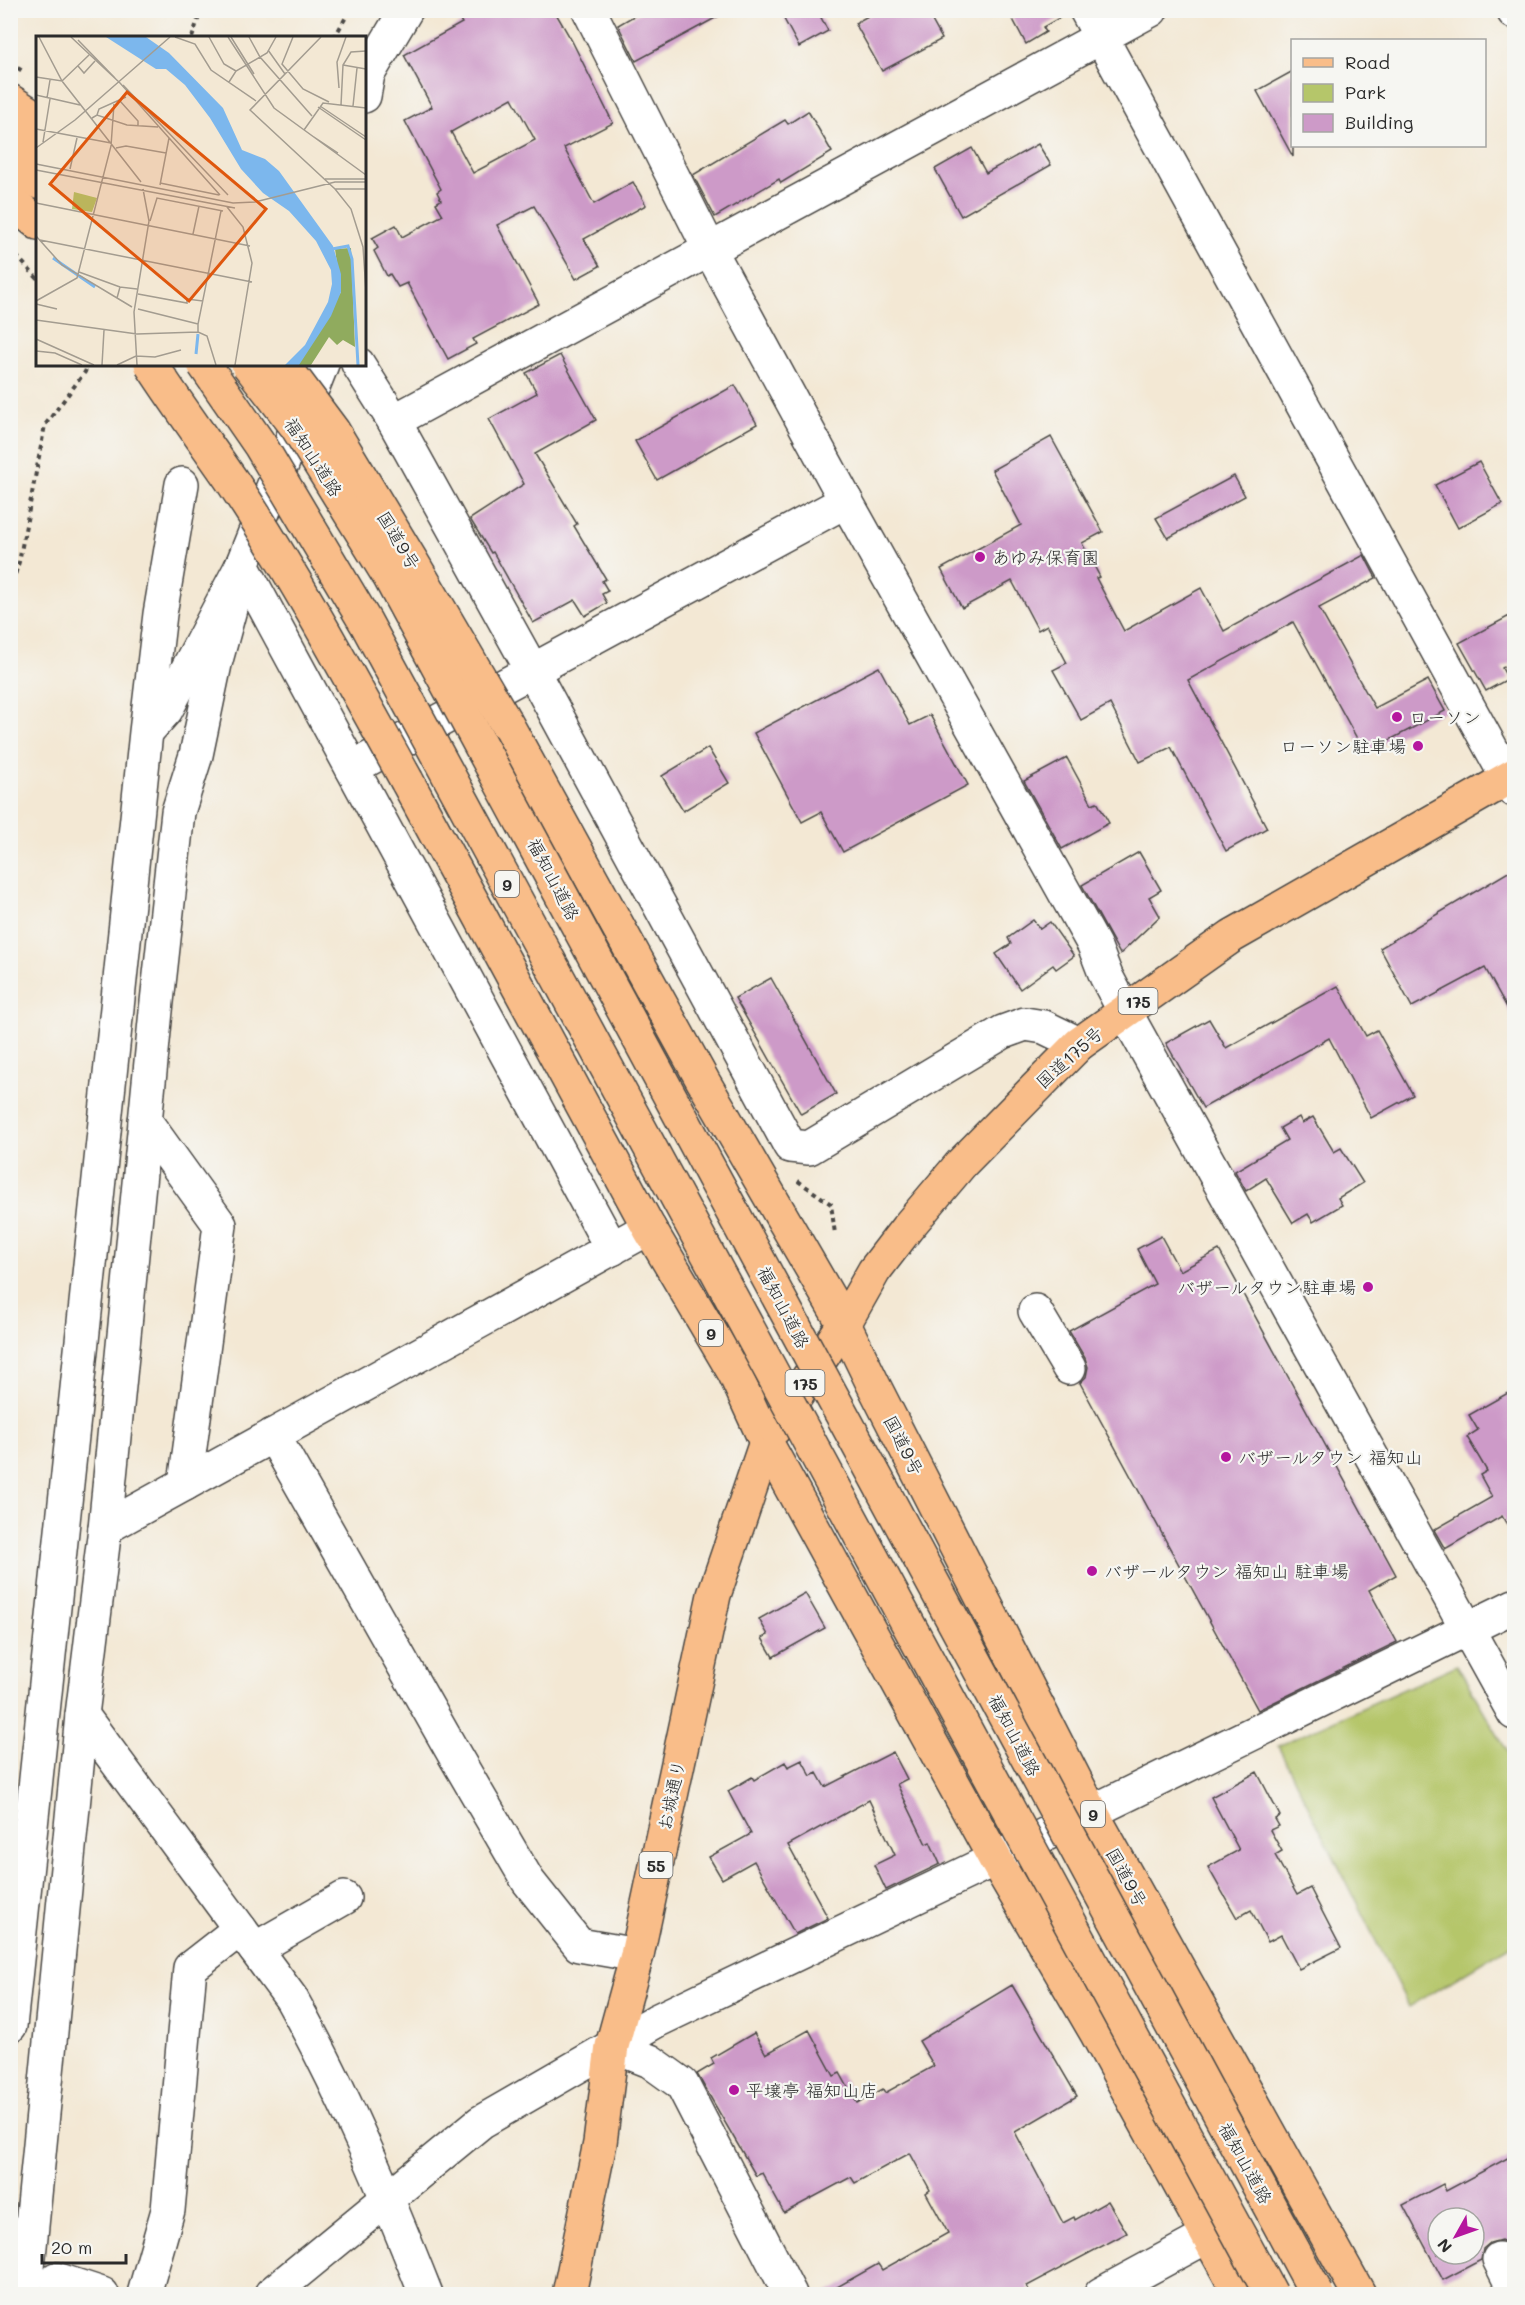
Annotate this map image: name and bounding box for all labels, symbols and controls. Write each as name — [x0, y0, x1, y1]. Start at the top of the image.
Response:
inset map — [36, 36, 366, 366]
legend — [1291, 39, 1486, 147]
text: Road — [1345, 50, 1390, 74]
text: Park — [1345, 80, 1386, 104]
text: Building — [1345, 110, 1413, 134]
street label: 福知山道路 — [279, 413, 349, 501]
street label: 国道9号 — [372, 506, 426, 574]
place label: あゆみ保育園 — [992, 545, 1099, 569]
marker: あゆみ保育園 — [973, 550, 987, 564]
place label: ローソン — [1409, 705, 1481, 729]
marker: ローソン — [1390, 710, 1404, 724]
place label: ローソン駐車場 — [1280, 734, 1406, 758]
marker: ローソン駐車場 — [1411, 739, 1425, 753]
street label: 福知山道路 — [522, 834, 586, 924]
road number: 9 — [495, 871, 519, 897]
road number: 175 — [1118, 988, 1158, 1014]
street label: 国道175号 — [1030, 1020, 1108, 1094]
street label: 福知山道路 — [752, 1262, 816, 1352]
place label: バザールタウン駐車場 — [1177, 1275, 1356, 1299]
marker: バザールタウン駐車場 — [1361, 1280, 1375, 1294]
road number: 9 — [699, 1320, 723, 1346]
road number: 175 — [786, 1370, 824, 1396]
street label: 国道9号 — [879, 1411, 929, 1479]
place label: バザールタウン 福知山 — [1238, 1445, 1423, 1469]
marker: バザールタウン 福知山 — [1219, 1450, 1233, 1464]
place label: バザールタウン 福知山 駐車場 — [1104, 1559, 1348, 1583]
marker: バザールタウン 福知山 駐車場 — [1085, 1564, 1099, 1578]
street label: 福知山道路 — [983, 1690, 1047, 1780]
street label: お城通り — [652, 1757, 690, 1833]
road number: 9 — [1081, 1801, 1105, 1827]
street label: 国道9号 — [1101, 1843, 1153, 1911]
road number: 55 — [640, 1852, 672, 1878]
place label: 平壌亭 福知山店 — [746, 2078, 878, 2102]
marker: 平壌亭 福知山店 — [727, 2083, 741, 2097]
street label: 福知山道路 — [1214, 2118, 1278, 2208]
north arrow — [1426, 2206, 1486, 2266]
scale bar — [42, 2227, 126, 2265]
text: 20 m — [51, 2235, 92, 2259]
text: N — [1432, 2235, 1456, 2257]

